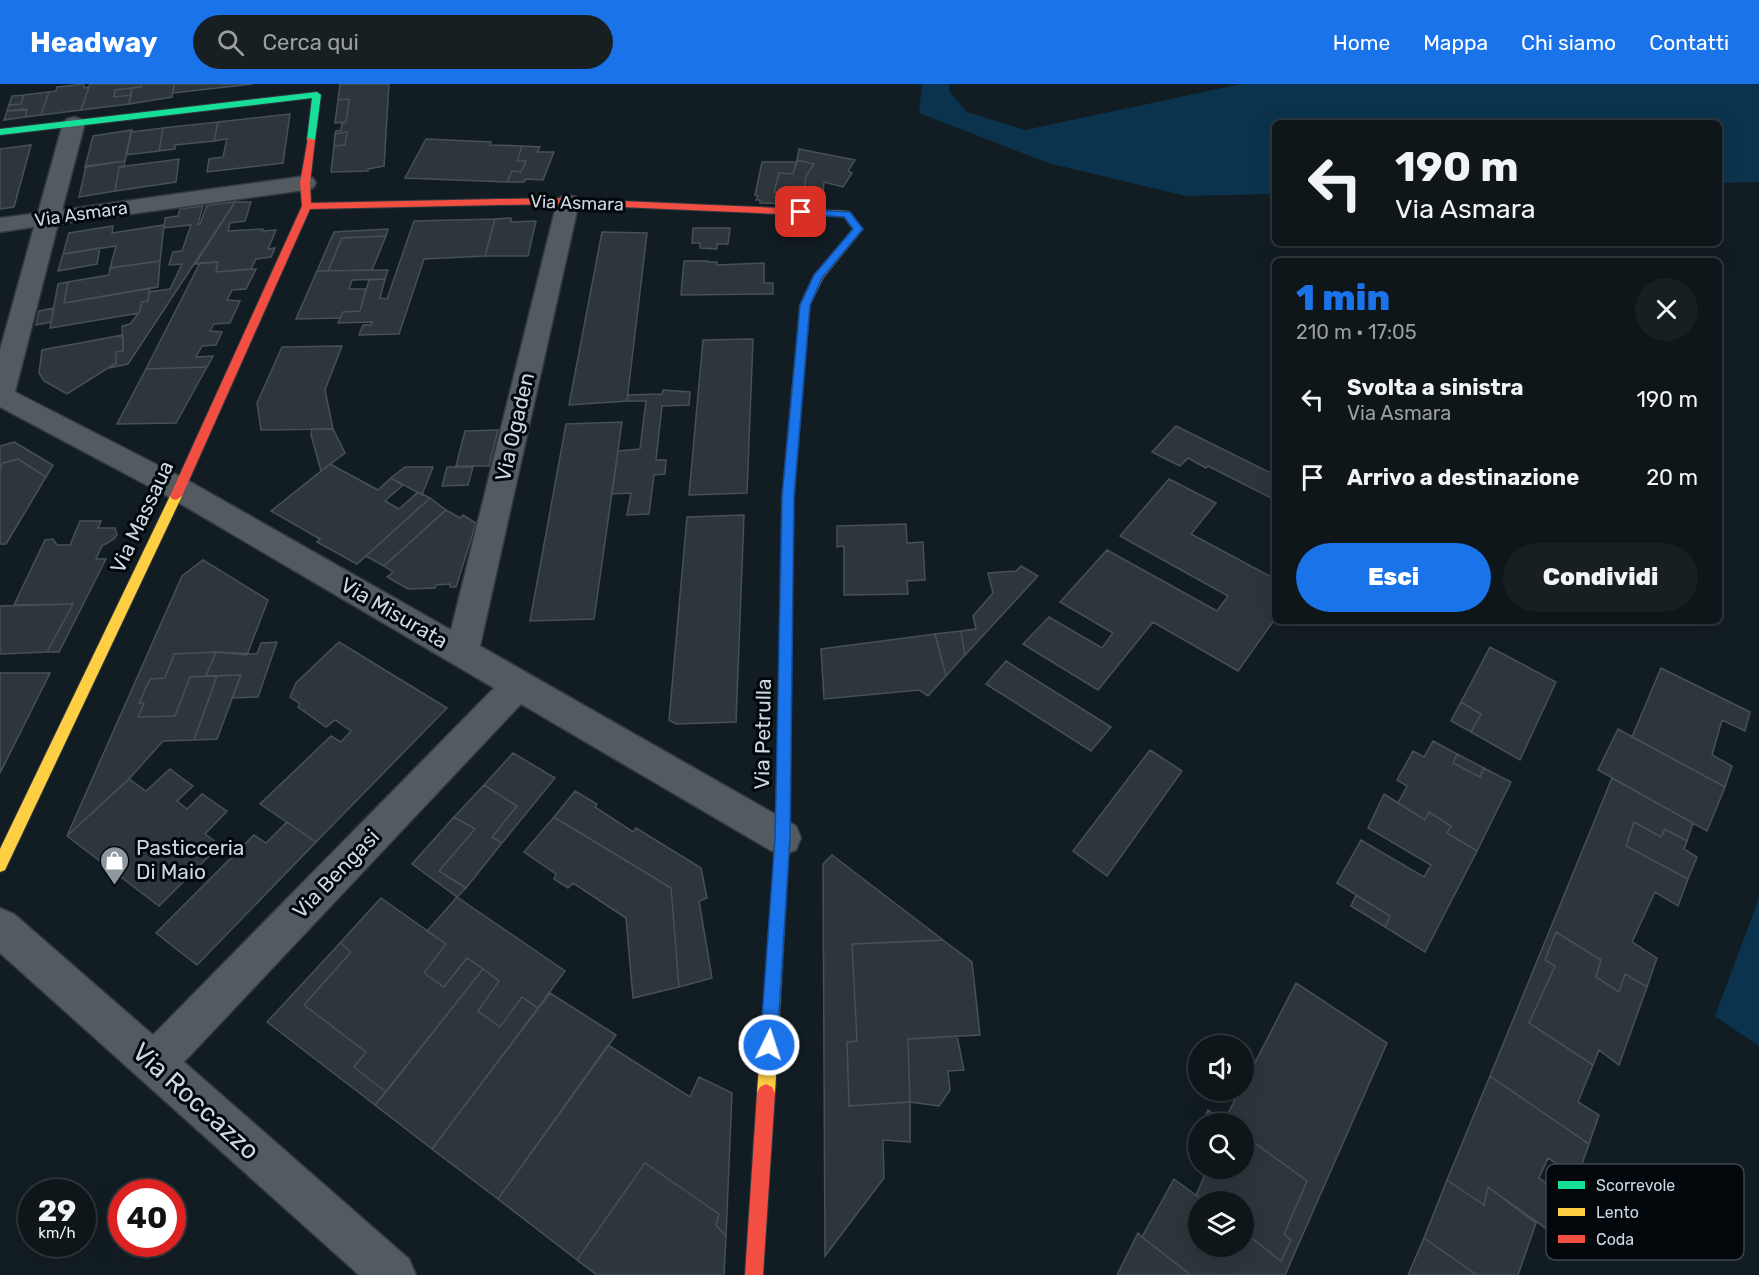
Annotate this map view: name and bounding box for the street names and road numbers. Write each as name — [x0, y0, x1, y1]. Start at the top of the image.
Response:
street label: Via Asmara — [530, 190, 624, 216]
street label: Via Asmara — [33, 197, 129, 231]
street label: Via Ogaden — [490, 370, 539, 484]
street label: Via Massaua — [105, 457, 178, 577]
street label: Via Misurata — [336, 572, 452, 653]
street label: Via Petrulla — [749, 678, 776, 790]
street label: Via Bengasi — [287, 824, 384, 923]
street label: Via Roccazzo — [126, 1036, 266, 1166]

